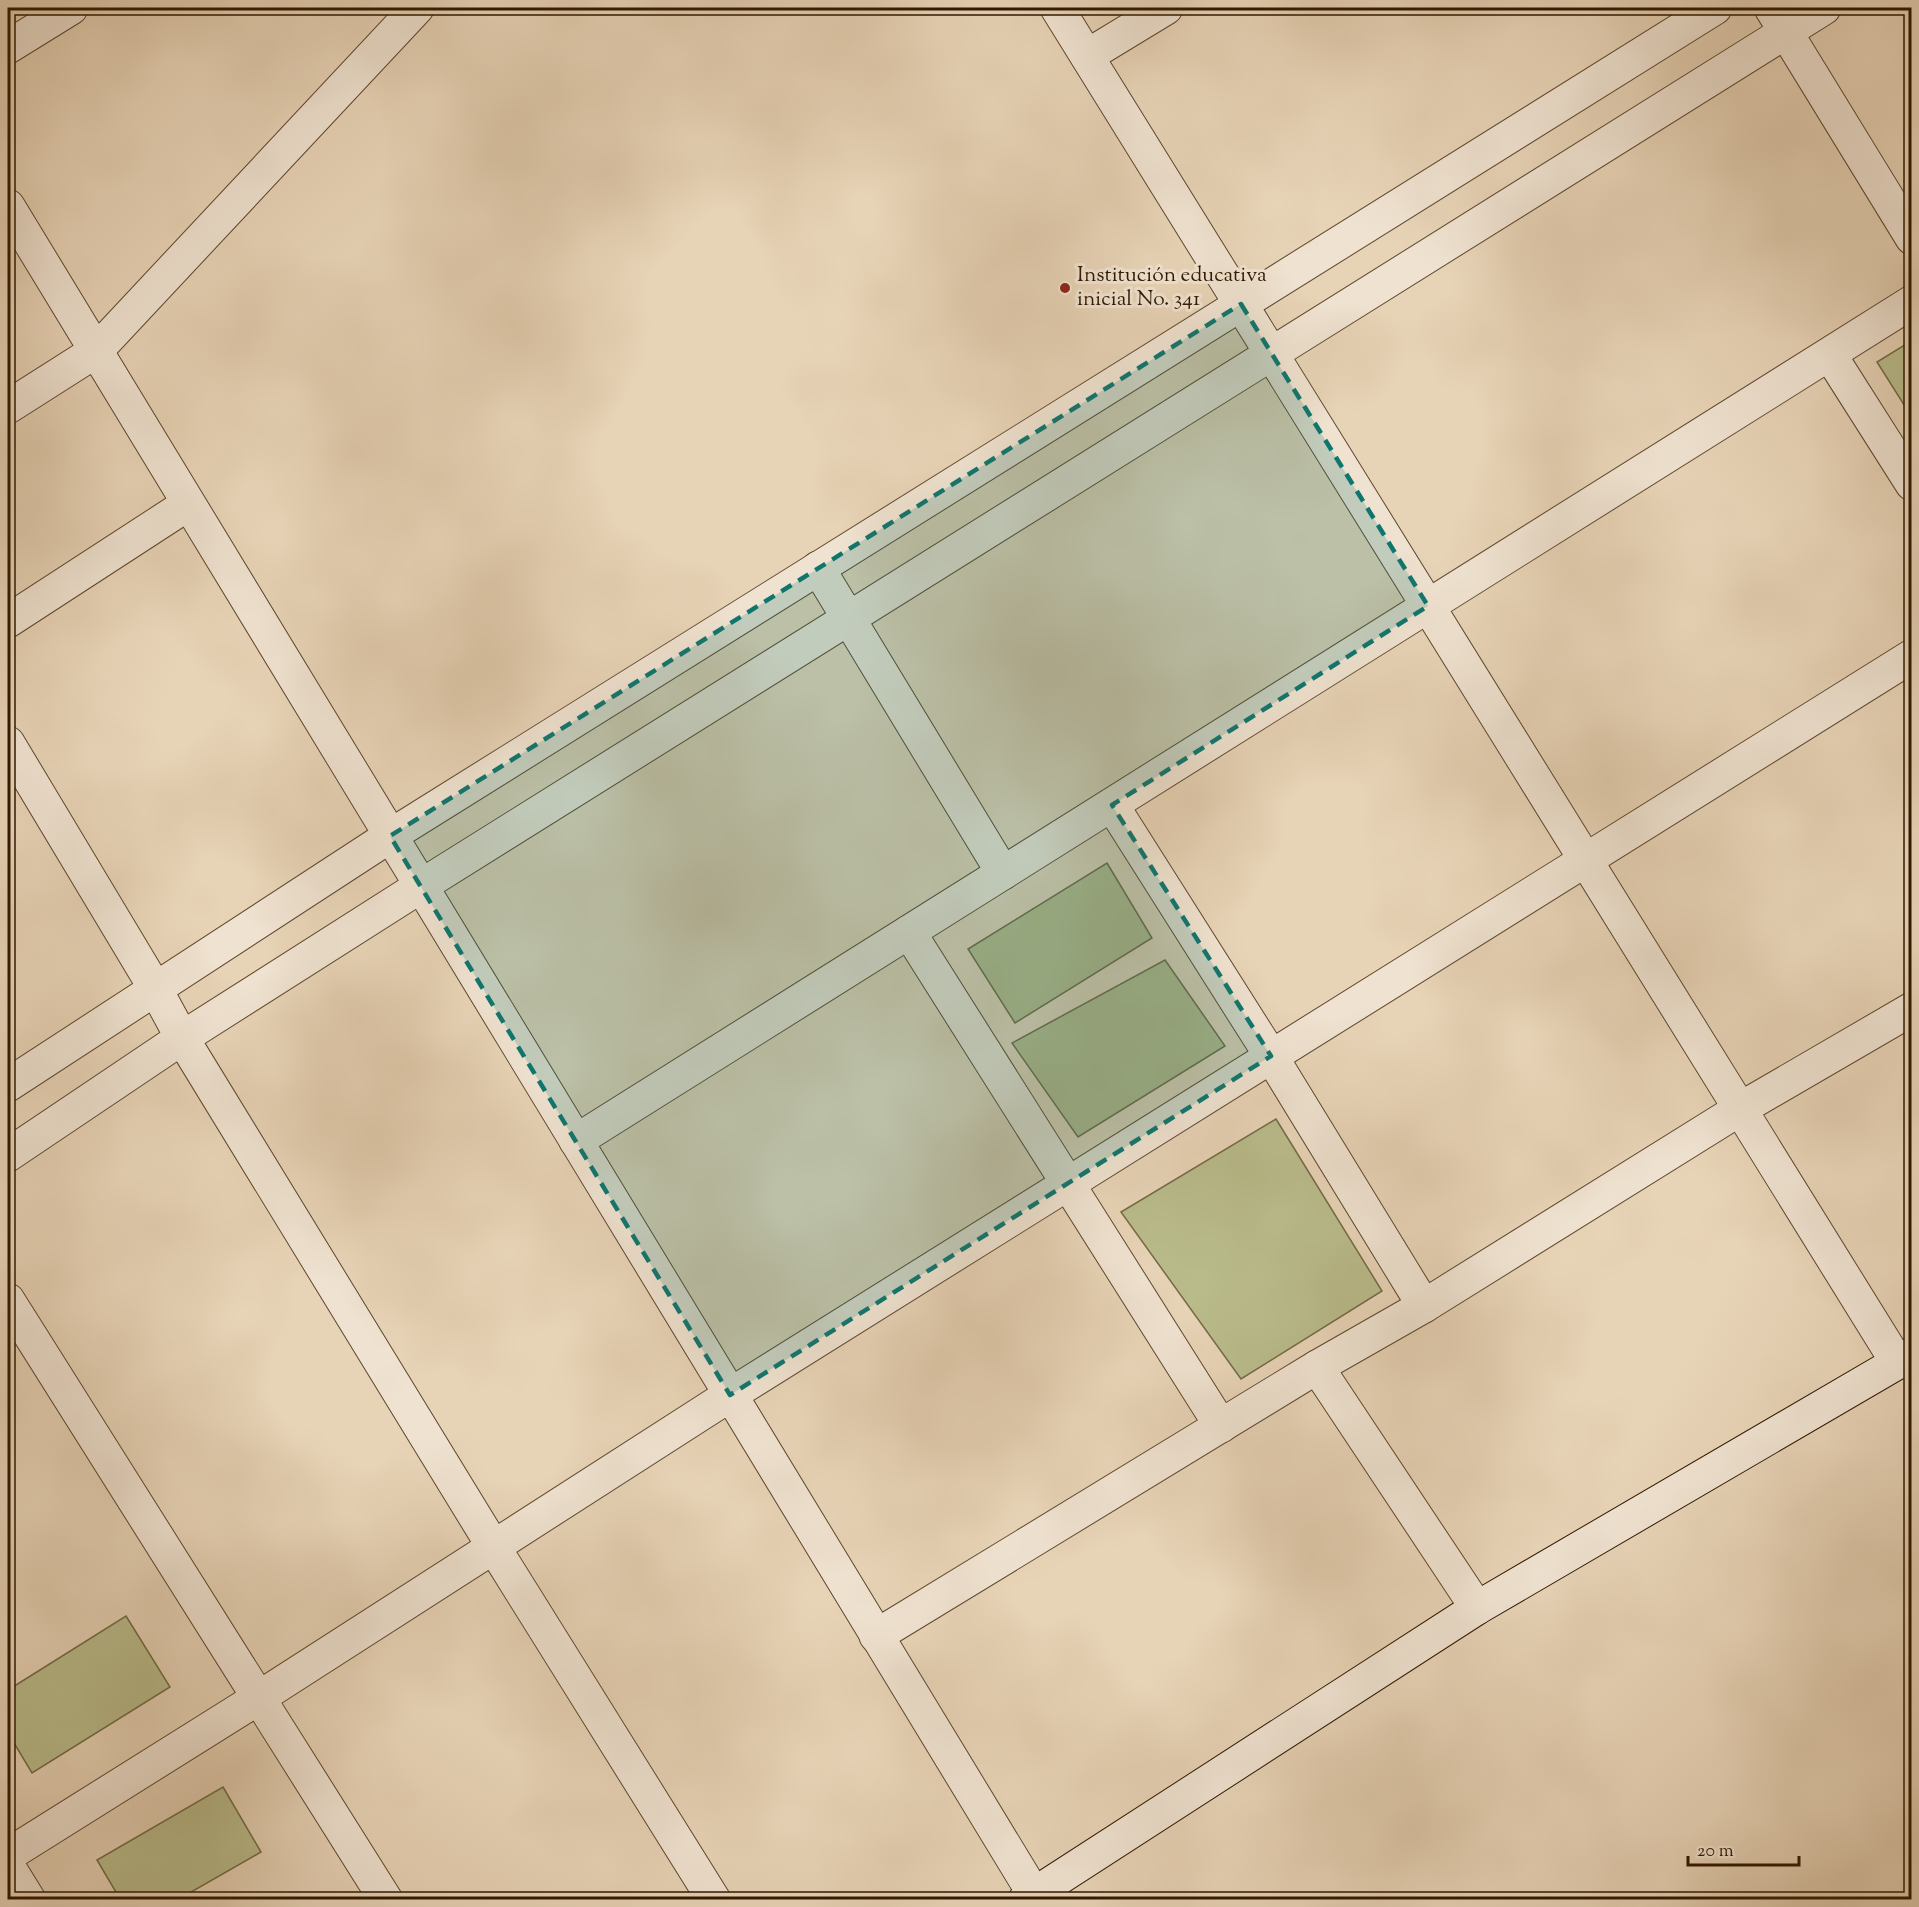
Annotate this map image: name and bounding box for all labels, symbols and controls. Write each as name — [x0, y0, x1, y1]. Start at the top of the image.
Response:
place label: Institución educativa inicial No. 341 — [1077, 261, 1267, 315]
marker: Institución educativa inicial No. 341 — [1058, 281, 1072, 295]
scale bar — [1688, 1829, 1799, 1867]
text: 20 m — [1697, 1839, 1734, 1865]

